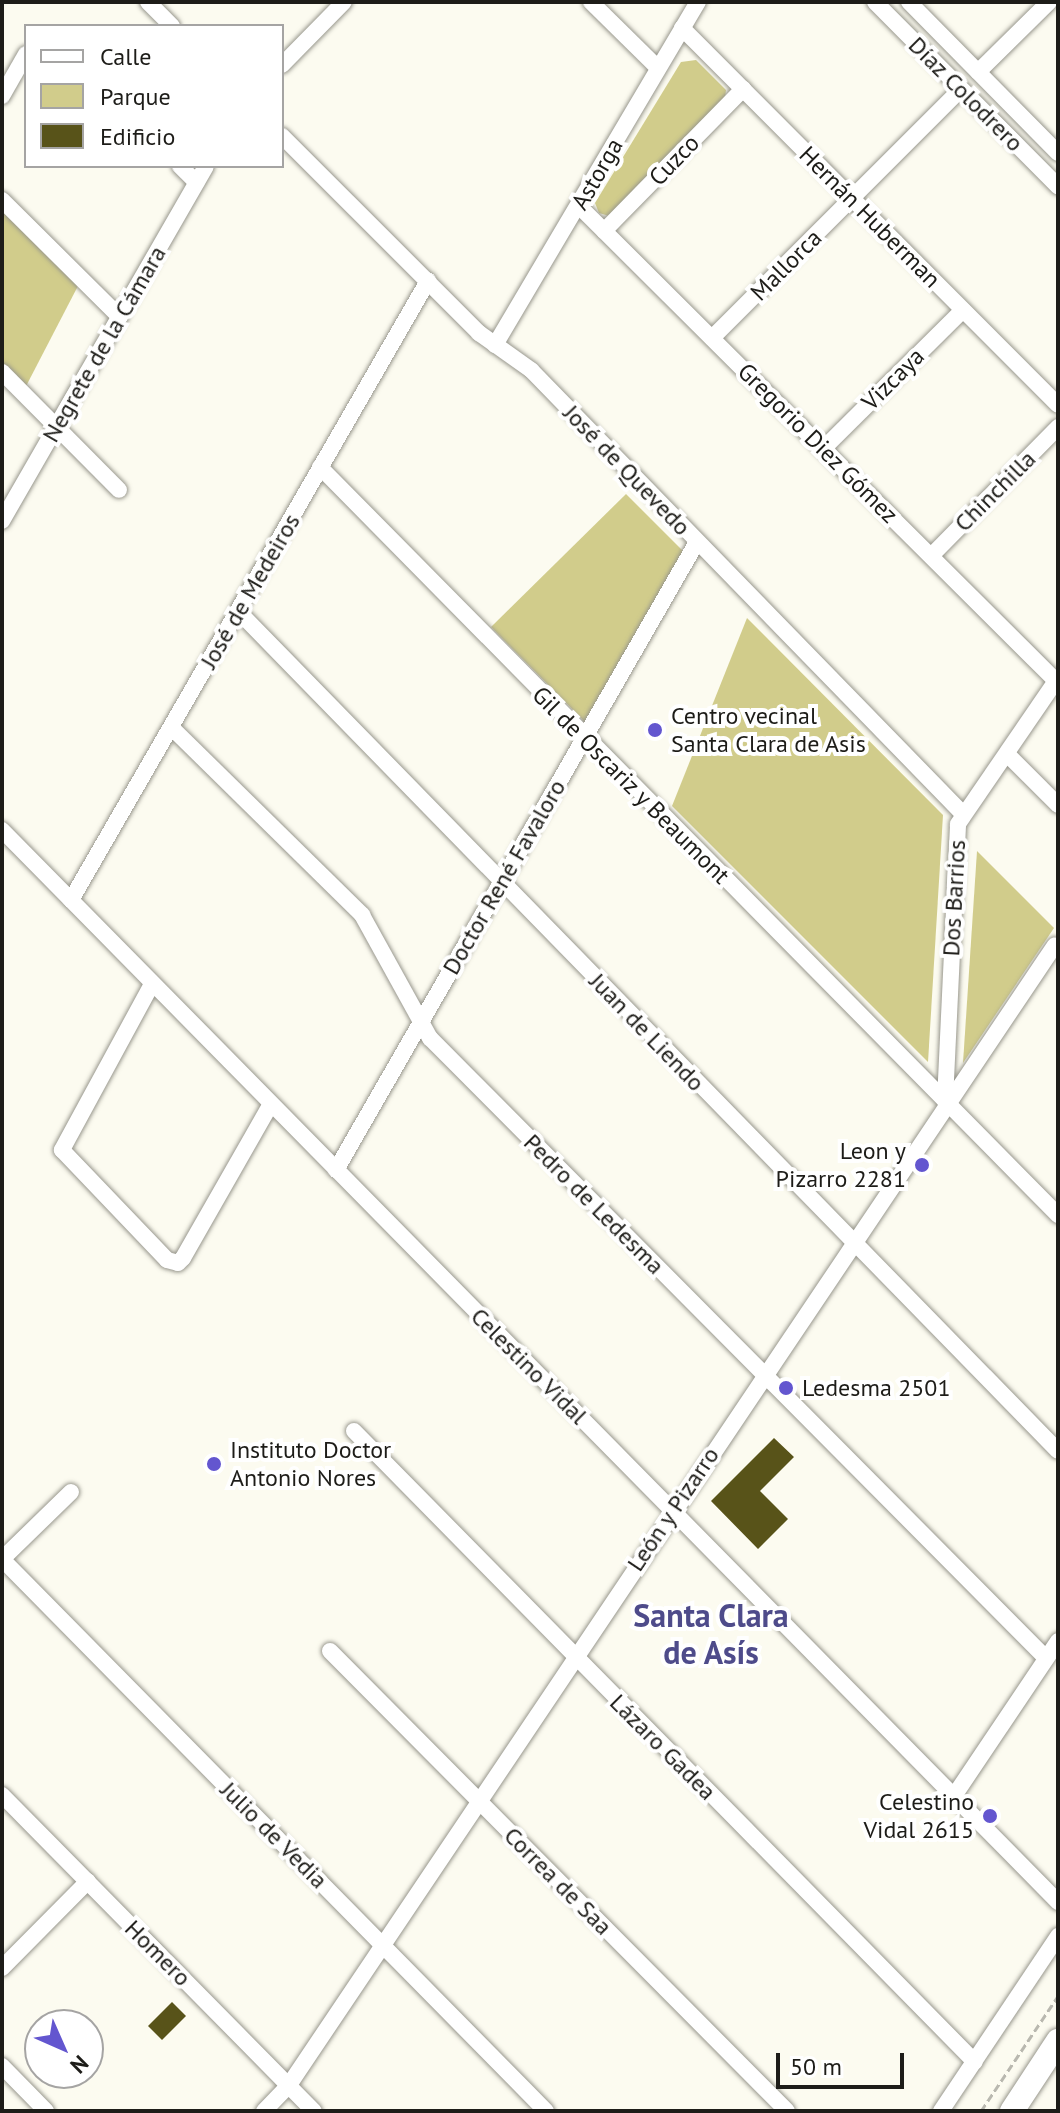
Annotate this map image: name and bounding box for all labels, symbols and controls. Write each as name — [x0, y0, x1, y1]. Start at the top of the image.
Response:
legend — [24, 24, 284, 168]
street label: Díaz Colodrero — [902, 30, 1030, 158]
text: Calle — [100, 41, 151, 72]
text: Parque — [100, 81, 171, 112]
text: Edificio — [100, 121, 175, 152]
street label: Cuzco — [643, 129, 705, 191]
street label: Astorga — [565, 133, 629, 215]
street label: Hernán Huberman — [793, 140, 947, 294]
street label: Mallorca — [744, 223, 828, 307]
street label: Negrete de la Cámara — [36, 241, 172, 447]
street label: Vizcaya — [856, 342, 930, 416]
street label: Gregorio Diez Gómez — [732, 357, 904, 529]
street label: José de Quevedo — [557, 399, 697, 541]
street label: Chinchilla — [949, 445, 1041, 537]
street label: José de Medeiros — [194, 508, 306, 674]
street label: Gil de Oscariz y Beaumont — [526, 680, 736, 890]
place label: Centro vecinal Santa Clara de Asis — [671, 702, 867, 758]
marker: Centro vecinal Santa Clara de Asis — [646, 721, 664, 739]
street label: Doctor René Favaloro — [436, 774, 572, 980]
street label: Dos Barrios — [937, 839, 971, 957]
street label: Juan de Liendo — [584, 967, 710, 1097]
street label: Pedro de Ledesma — [518, 1128, 670, 1280]
place label: Leon y Pizarro 2281 — [776, 1137, 906, 1193]
marker: Leon y Pizarro 2281 — [913, 1156, 931, 1174]
street label: Celestino Vidal — [465, 1302, 593, 1430]
place label: Ledesma 2501 — [802, 1374, 951, 1402]
marker: Ledesma 2501 — [777, 1379, 795, 1397]
place label: Instituto Doctor Antonio Nores — [230, 1436, 391, 1492]
street label: León y Pizarro — [621, 1441, 725, 1577]
marker: Instituto Doctor Antonio Nores — [205, 1455, 223, 1473]
district label: Santa Clara de Asís — [633, 1597, 789, 1672]
street label: Lázaro Gadea — [604, 1688, 722, 1806]
street label: Julio de Vedia — [214, 1775, 334, 1895]
place label: Celestino Vidal 2615 — [863, 1788, 974, 1844]
marker: Celestino Vidal 2615 — [981, 1807, 999, 1825]
street label: Correa de Saa — [498, 1821, 618, 1941]
street label: Homero — [119, 1914, 197, 1992]
north arrow — [24, 2009, 104, 2089]
scale bar — [780, 2037, 908, 2087]
text: N — [65, 2050, 95, 2080]
text: 50 m — [790, 2051, 842, 2082]

